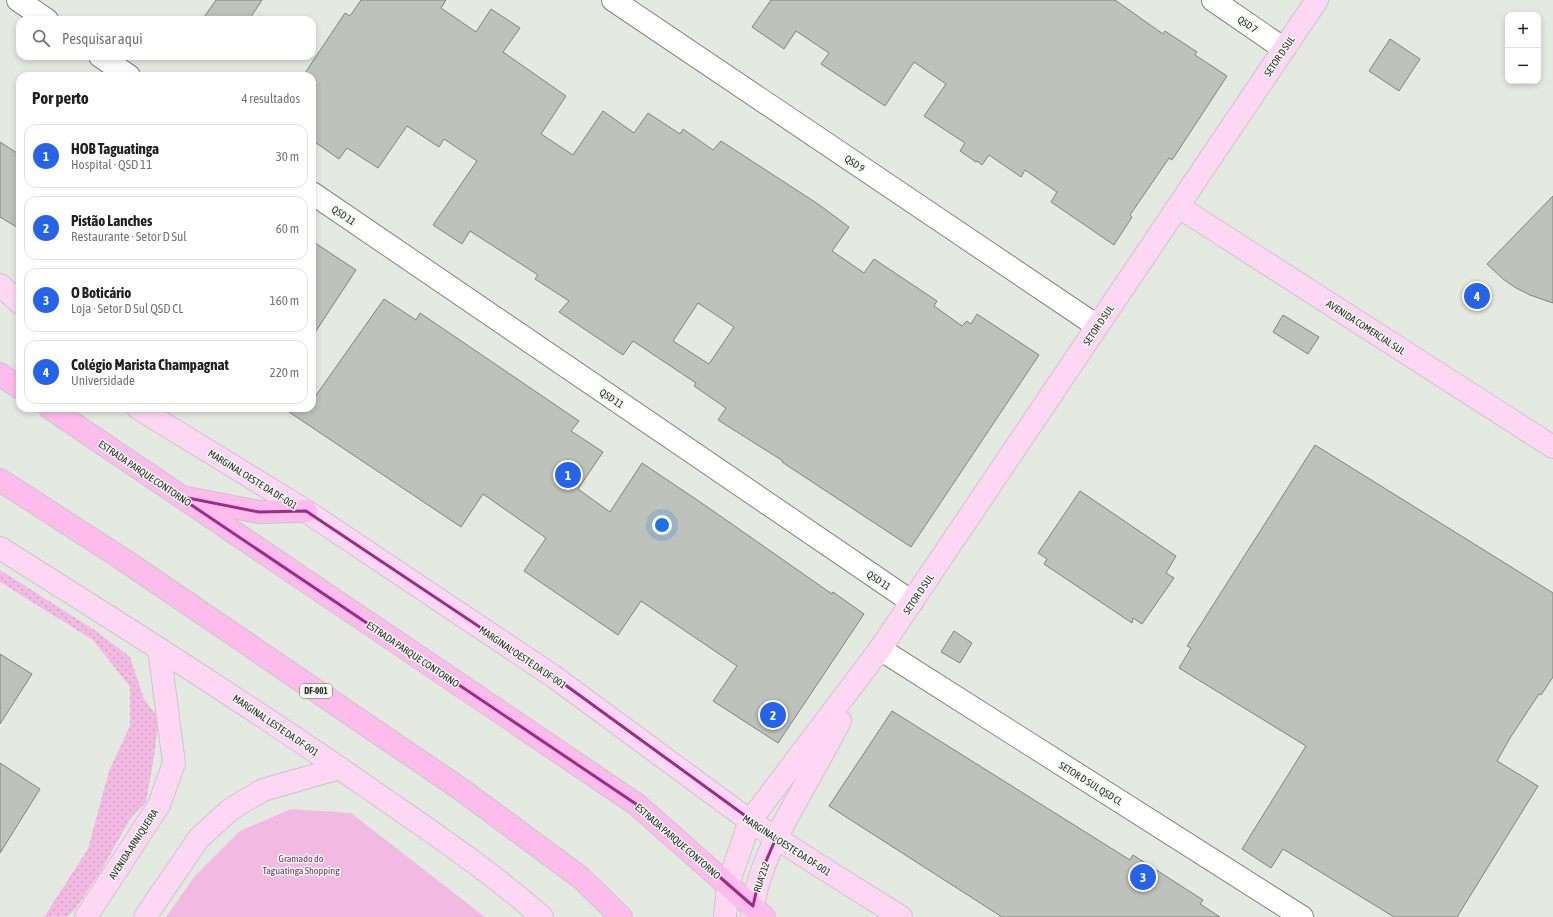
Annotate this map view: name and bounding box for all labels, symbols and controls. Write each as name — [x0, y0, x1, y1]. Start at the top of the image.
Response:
map controls — [1505, 12, 1541, 84]
button: + — [1505, 12, 1541, 48]
street label: QSD 7 — [1236, 14, 1260, 35]
search box — [16, 16, 316, 60]
icon: search — [30, 27, 52, 49]
text: Pesquisar aqui — [62, 30, 143, 47]
street label: SETOR D SUL — [1262, 34, 1297, 78]
button: − — [1505, 48, 1541, 84]
text: Por perto — [32, 88, 89, 108]
text: 4 resultados — [241, 91, 300, 106]
text: HOB Taguatinga — [71, 140, 159, 157]
text: 1 — [43, 149, 49, 164]
text: 30 m — [276, 149, 299, 164]
street label: QSD 9 — [843, 153, 867, 174]
text: Hospital · QSD 11 — [71, 157, 152, 172]
street label: QSD 11 — [330, 203, 358, 228]
text: Pistão Lanches — [71, 212, 152, 229]
text: 2 — [43, 221, 49, 236]
text: 60 m — [276, 221, 299, 236]
text: Restaurante · Setor D Sul — [71, 229, 187, 244]
pin: 4 — [1464, 281, 1490, 311]
text: O Boticário — [71, 284, 131, 301]
text: 3 — [43, 293, 49, 308]
text: 160 m — [270, 293, 299, 308]
street label: AVENIDA COMERCIAL SUL — [1324, 298, 1407, 357]
text: Loja · Setor D Sul QSD CL — [71, 301, 183, 316]
street label: SETOR D SUL — [1081, 303, 1116, 347]
text: Colégio Marista Champagnat — [71, 356, 229, 373]
text: 4 — [43, 365, 49, 380]
text: 220 m — [270, 365, 299, 380]
text: Universidade — [71, 373, 135, 388]
street label: QSD 11 — [598, 386, 626, 411]
street label: ESTRADA PARQUE CONTORNO — [96, 438, 193, 509]
street label: MARGINAL OESTE DA DF-001 — [206, 448, 299, 511]
pin: 1 — [555, 460, 581, 490]
your location — [652, 515, 672, 535]
street label: QSD 11 — [865, 568, 893, 593]
street label: SETOR D SUL — [901, 572, 936, 616]
street label: ESTRADA PARQUE CONTORNO — [364, 619, 461, 690]
street label: MARGINAL OESTE DA DF-001 — [477, 624, 569, 691]
road number: DF-001 — [300, 684, 332, 698]
street label: MARGINAL LESTE DA DF-001 — [231, 693, 321, 758]
pin: 2 — [760, 700, 786, 730]
street label: SETOR D SUL QSD CL — [1057, 760, 1125, 807]
street label: ESTRADA PARQUE CONTORNO — [633, 801, 723, 881]
street label: AVENIDA ARNIQUEIRA — [107, 807, 160, 881]
street label: MARGINAL OESTE DA DF-001 — [741, 813, 833, 878]
park label: Gramado do Taguatinga Shopping — [263, 853, 340, 876]
street label: RUA 212 — [751, 860, 772, 894]
pin: 3 — [1130, 862, 1156, 892]

